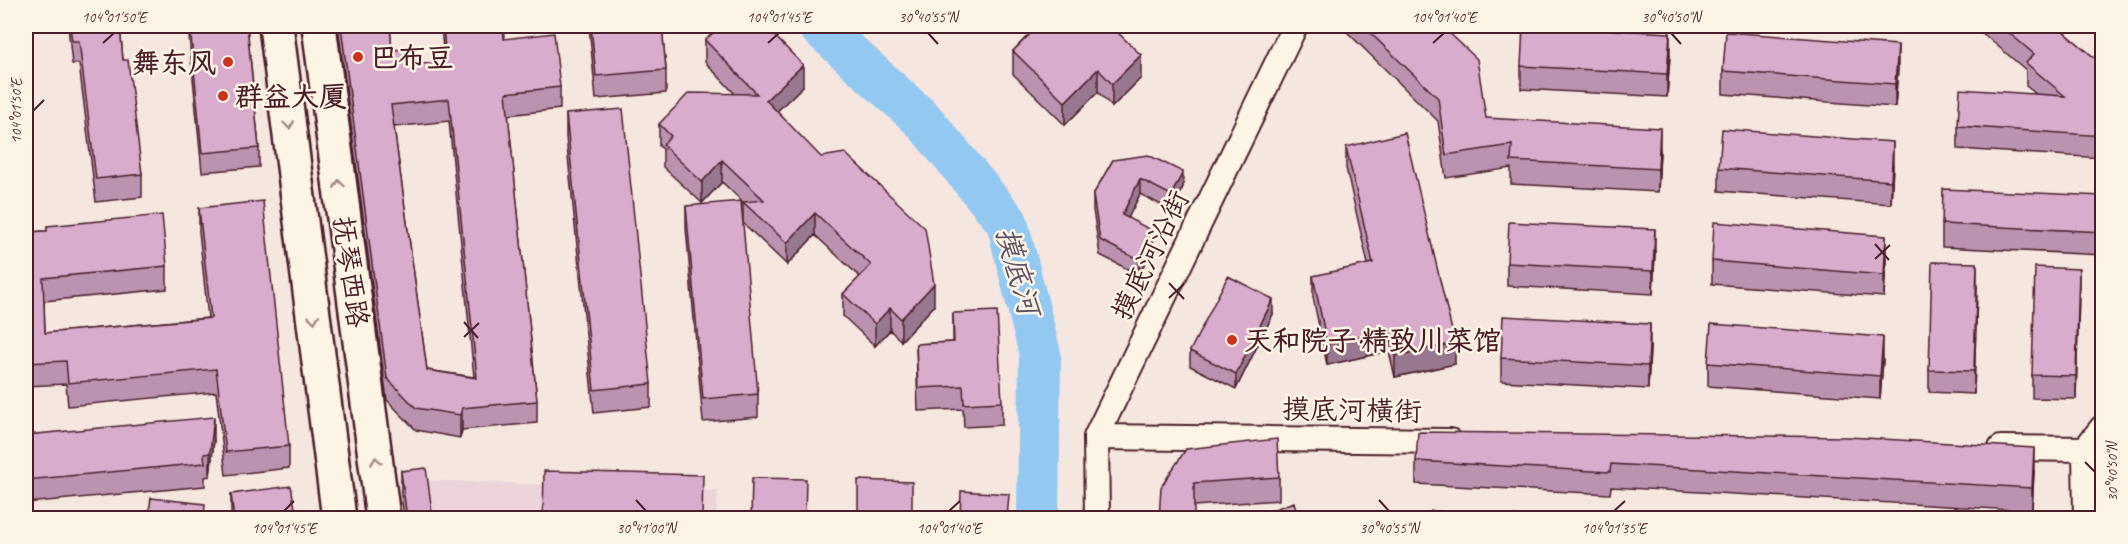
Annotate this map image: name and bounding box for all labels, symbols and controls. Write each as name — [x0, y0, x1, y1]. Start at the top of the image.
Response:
text: 104°01'50"E — [82, 8, 148, 27]
text: 104°01'45"E — [747, 8, 813, 27]
text: 30°40'55"N — [898, 8, 961, 27]
text: 104°01'40"E — [1412, 8, 1478, 27]
text: 30°40'50"N — [1641, 8, 1704, 27]
place label: 巴布豆 — [370, 40, 454, 75]
place label: 舞东风 — [132, 45, 216, 80]
marker: 巴布豆 — [351, 50, 365, 64]
marker: 舞东风 — [221, 55, 235, 69]
text: 104°01'50"E — [7, 77, 26, 143]
place label: 群益大厦 — [235, 79, 347, 114]
marker: 群益大厦 — [216, 89, 230, 103]
one-way arrow — [282, 121, 295, 130]
one-way arrow — [334, 179, 346, 188]
street label: 摸底河沿街 — [1104, 184, 1196, 326]
street label: 抚琴西路 — [326, 214, 376, 330]
water label: 摸底河 — [987, 223, 1050, 324]
one-way arrow — [307, 314, 319, 323]
place label: 天和院子·精致川菜馆 — [1244, 323, 1501, 358]
marker: 天和院子·精致川菜馆 — [1225, 333, 1239, 347]
street label: 摸底河横街 — [1282, 391, 1422, 429]
text: 30°40'50"N — [2103, 439, 2122, 502]
one-way arrow — [370, 456, 382, 465]
text: 104°01'45"E — [252, 519, 318, 538]
text: 30°41'00"N — [616, 519, 679, 538]
text: 104°01'40"E — [917, 519, 983, 538]
text: 30°40'55"N — [1359, 519, 1422, 538]
text: 104°01'35"E — [1582, 519, 1648, 538]

